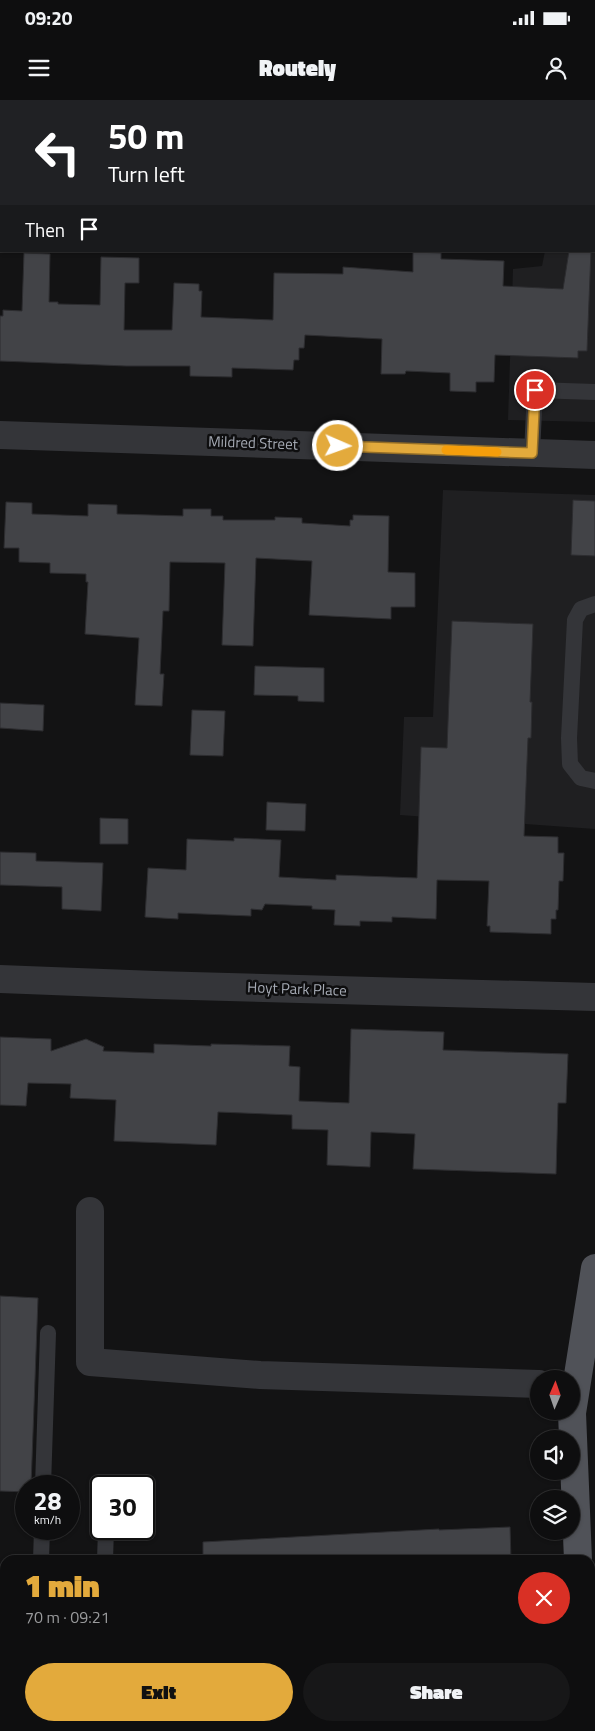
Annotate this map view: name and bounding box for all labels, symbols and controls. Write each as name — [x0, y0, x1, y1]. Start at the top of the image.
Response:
text: 09:20 — [25, 3, 72, 32]
text: Routely — [259, 51, 336, 85]
icon: menu — [25, 54, 53, 82]
icon: person — [542, 54, 570, 82]
text: 50 m — [108, 109, 184, 163]
icon: left — [25, 120, 90, 185]
text: Turn left — [108, 157, 185, 191]
text: Then — [25, 215, 65, 244]
icon: arrive — [75, 215, 103, 243]
pin — [514, 369, 556, 411]
icon: arrive — [521, 376, 549, 404]
position arrow — [311, 419, 363, 471]
street label: Mildred Street — [208, 429, 299, 456]
street label: Hoyt Park Place — [247, 975, 347, 1002]
north arrow — [530, 1370, 580, 1420]
map controls — [530, 1370, 580, 1540]
button: sound — [530, 1430, 580, 1480]
speed limit sign: 30 — [90, 1475, 155, 1540]
text: 28 — [33, 1482, 62, 1520]
button: layers — [530, 1490, 580, 1540]
text: km/h — [34, 1510, 61, 1529]
text: 1 min — [25, 1563, 100, 1609]
button: close — [518, 1572, 570, 1624]
text: 70 m · 09:21 — [25, 1605, 110, 1629]
button: Exit — [25, 1663, 293, 1721]
button: Share — [303, 1663, 570, 1721]

